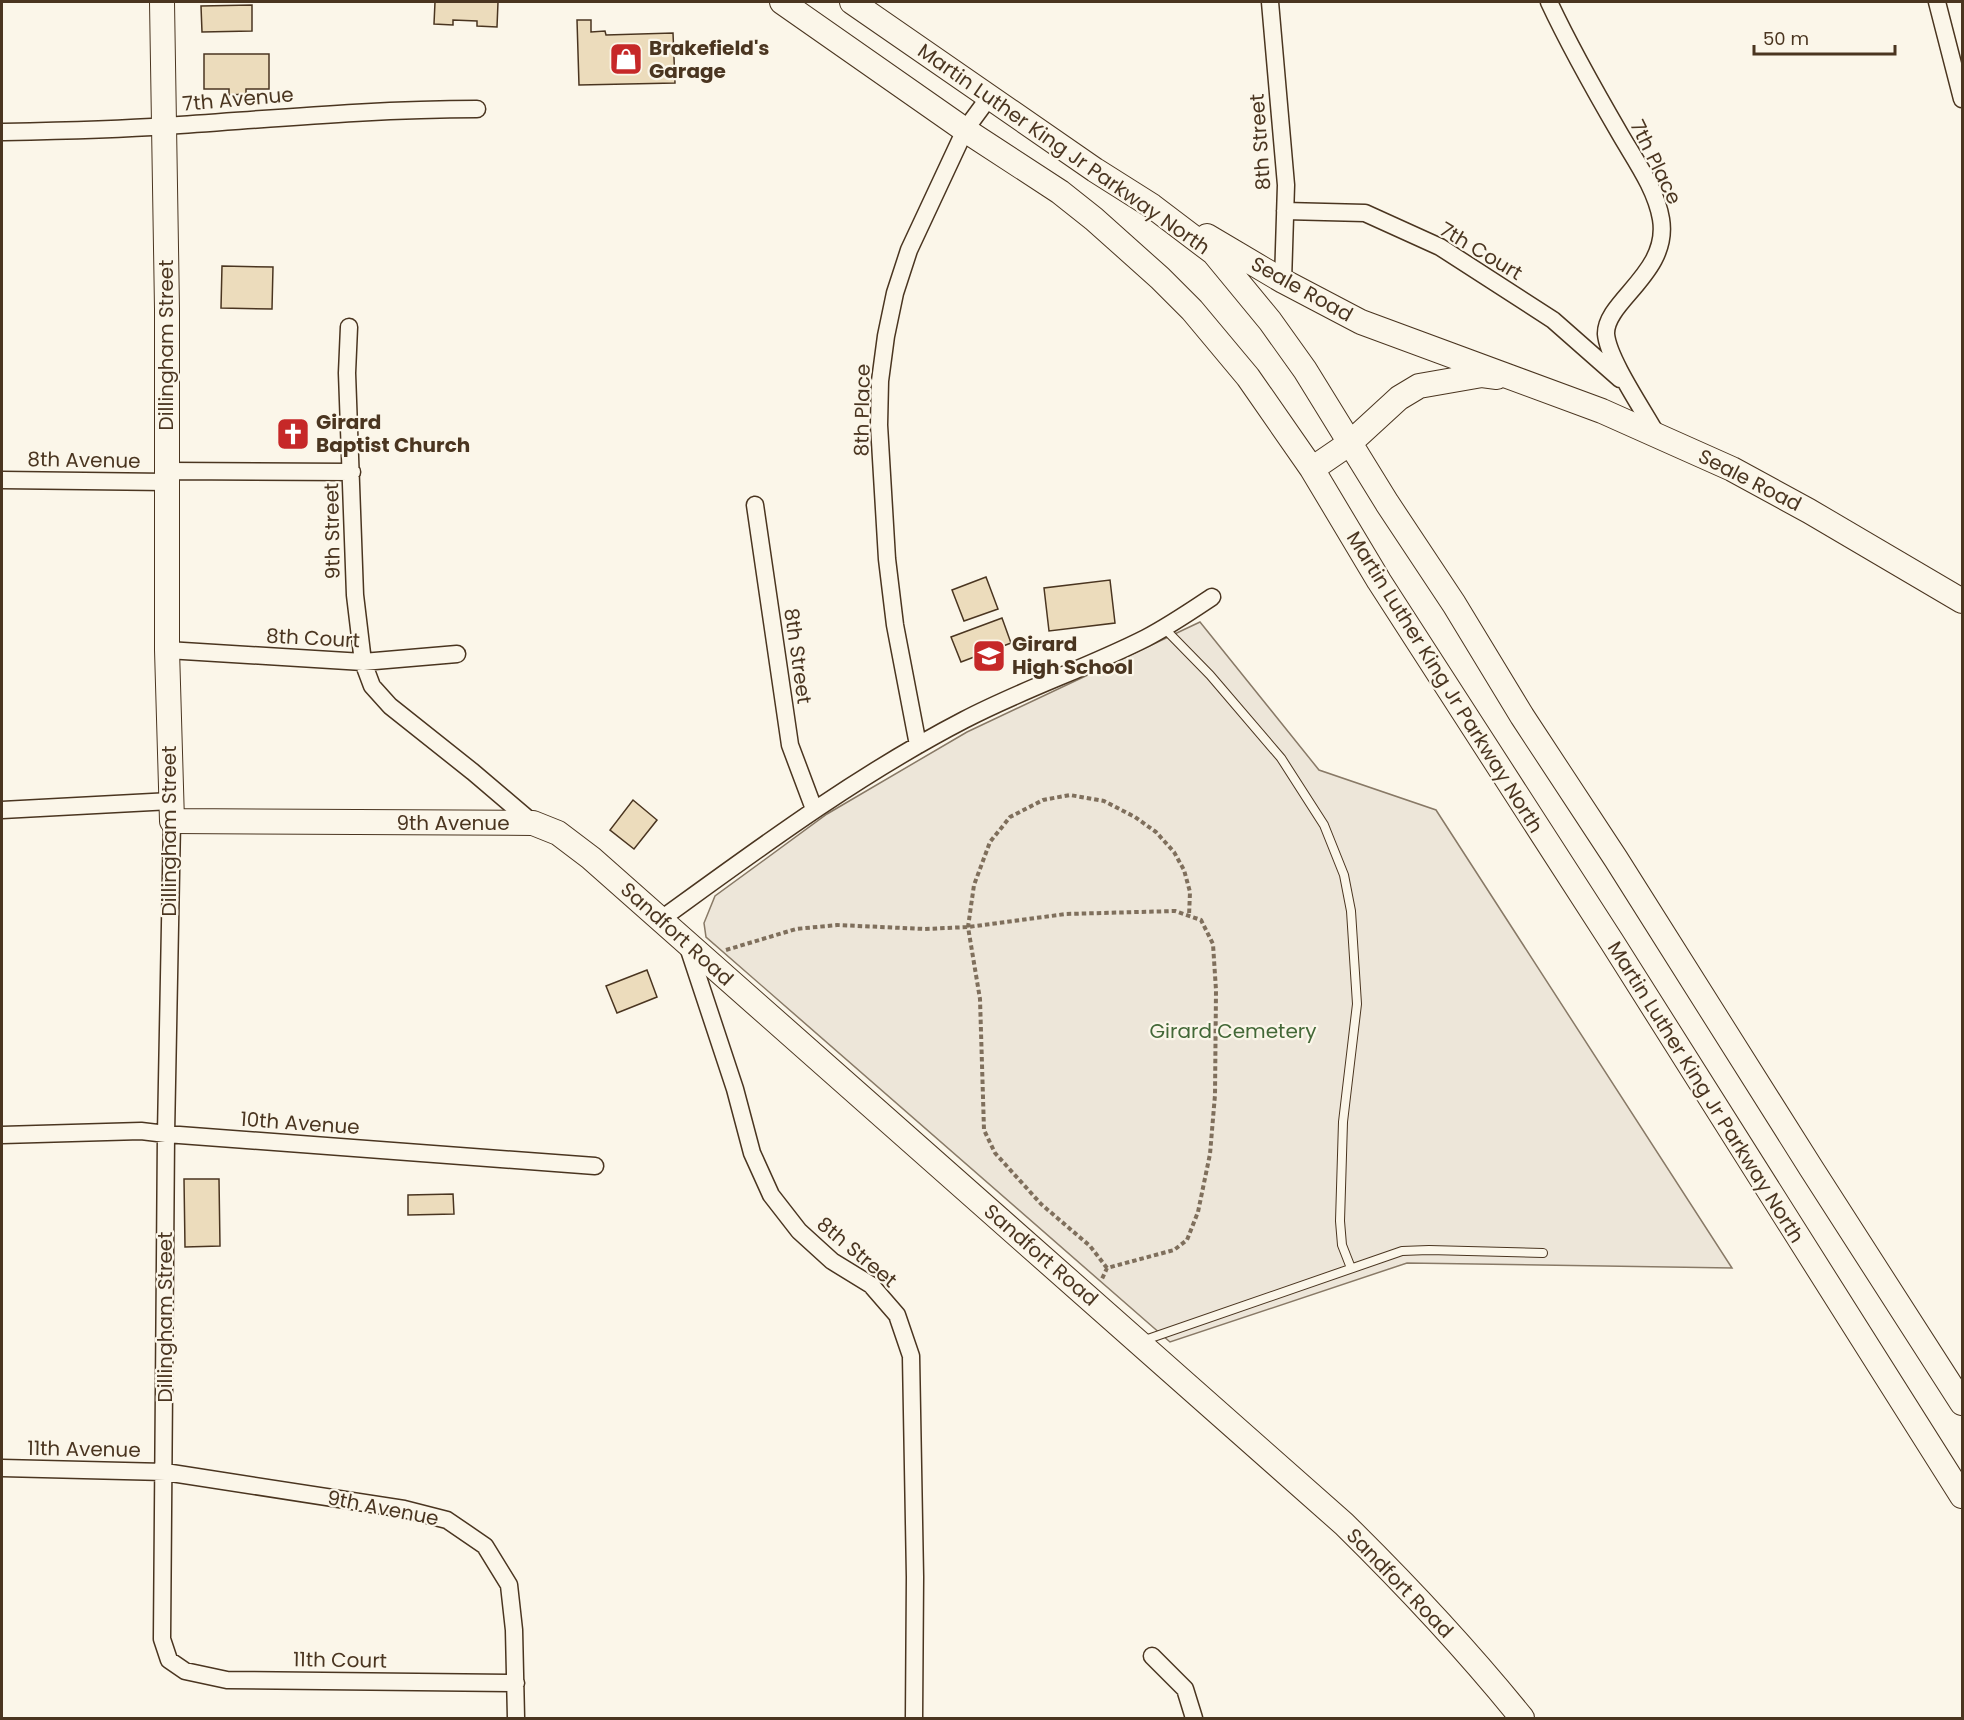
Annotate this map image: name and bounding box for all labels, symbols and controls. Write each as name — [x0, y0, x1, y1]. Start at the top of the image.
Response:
scale bar — [1754, 18, 1895, 56]
text: 50 m — [1763, 26, 1809, 51]
place label: Brakefield's Garage — [649, 34, 769, 85]
street label: Martin Luther King Jr Parkway North — [912, 37, 1216, 261]
shop icon: Brakefield's Garage — [608, 41, 644, 77]
street label: 7th Avenue — [181, 80, 295, 118]
street label: 8th Street — [1243, 93, 1277, 191]
street label: 7th Place — [1623, 115, 1689, 209]
street label: 7th Court — [1434, 215, 1528, 287]
street label: Seale Road — [1246, 250, 1358, 328]
street label: Dillingham Street — [152, 260, 180, 430]
street label: 8th Place — [847, 363, 877, 457]
place label: Girard Baptist Church — [316, 408, 470, 459]
church icon: Girard Baptist Church — [275, 416, 311, 452]
street label: Seale Road — [1694, 442, 1806, 518]
street label: 8th Avenue — [27, 445, 141, 475]
street label: 9th Street — [317, 482, 347, 580]
street label: Martin Luther King Jr Parkway North — [1340, 526, 1550, 838]
street label: 8th Street — [777, 606, 819, 706]
street label: 8th Court — [265, 622, 361, 654]
place label: Girard High School — [1012, 630, 1133, 681]
school or university icon: Girard High School — [971, 638, 1007, 674]
street label: Dillingham Street — [155, 746, 183, 916]
street label: 9th Avenue — [396, 809, 510, 837]
street label: Sandfort Road — [614, 876, 740, 992]
street label: Martin Luther King Jr Parkway North — [1601, 936, 1811, 1248]
park label: Girard Cemetery — [1149, 1017, 1317, 1045]
street label: 10th Avenue — [239, 1105, 361, 1141]
street label: Sandfort Road — [978, 1198, 1104, 1312]
street label: 8th Street — [811, 1210, 903, 1294]
street label: Dillingham Street — [151, 1232, 179, 1402]
street label: 11th Avenue — [27, 1434, 141, 1464]
street label: 9th Avenue — [325, 1483, 441, 1533]
street label: Sandfort Road — [1340, 1522, 1460, 1644]
street label: 11th Court — [293, 1645, 387, 1675]

